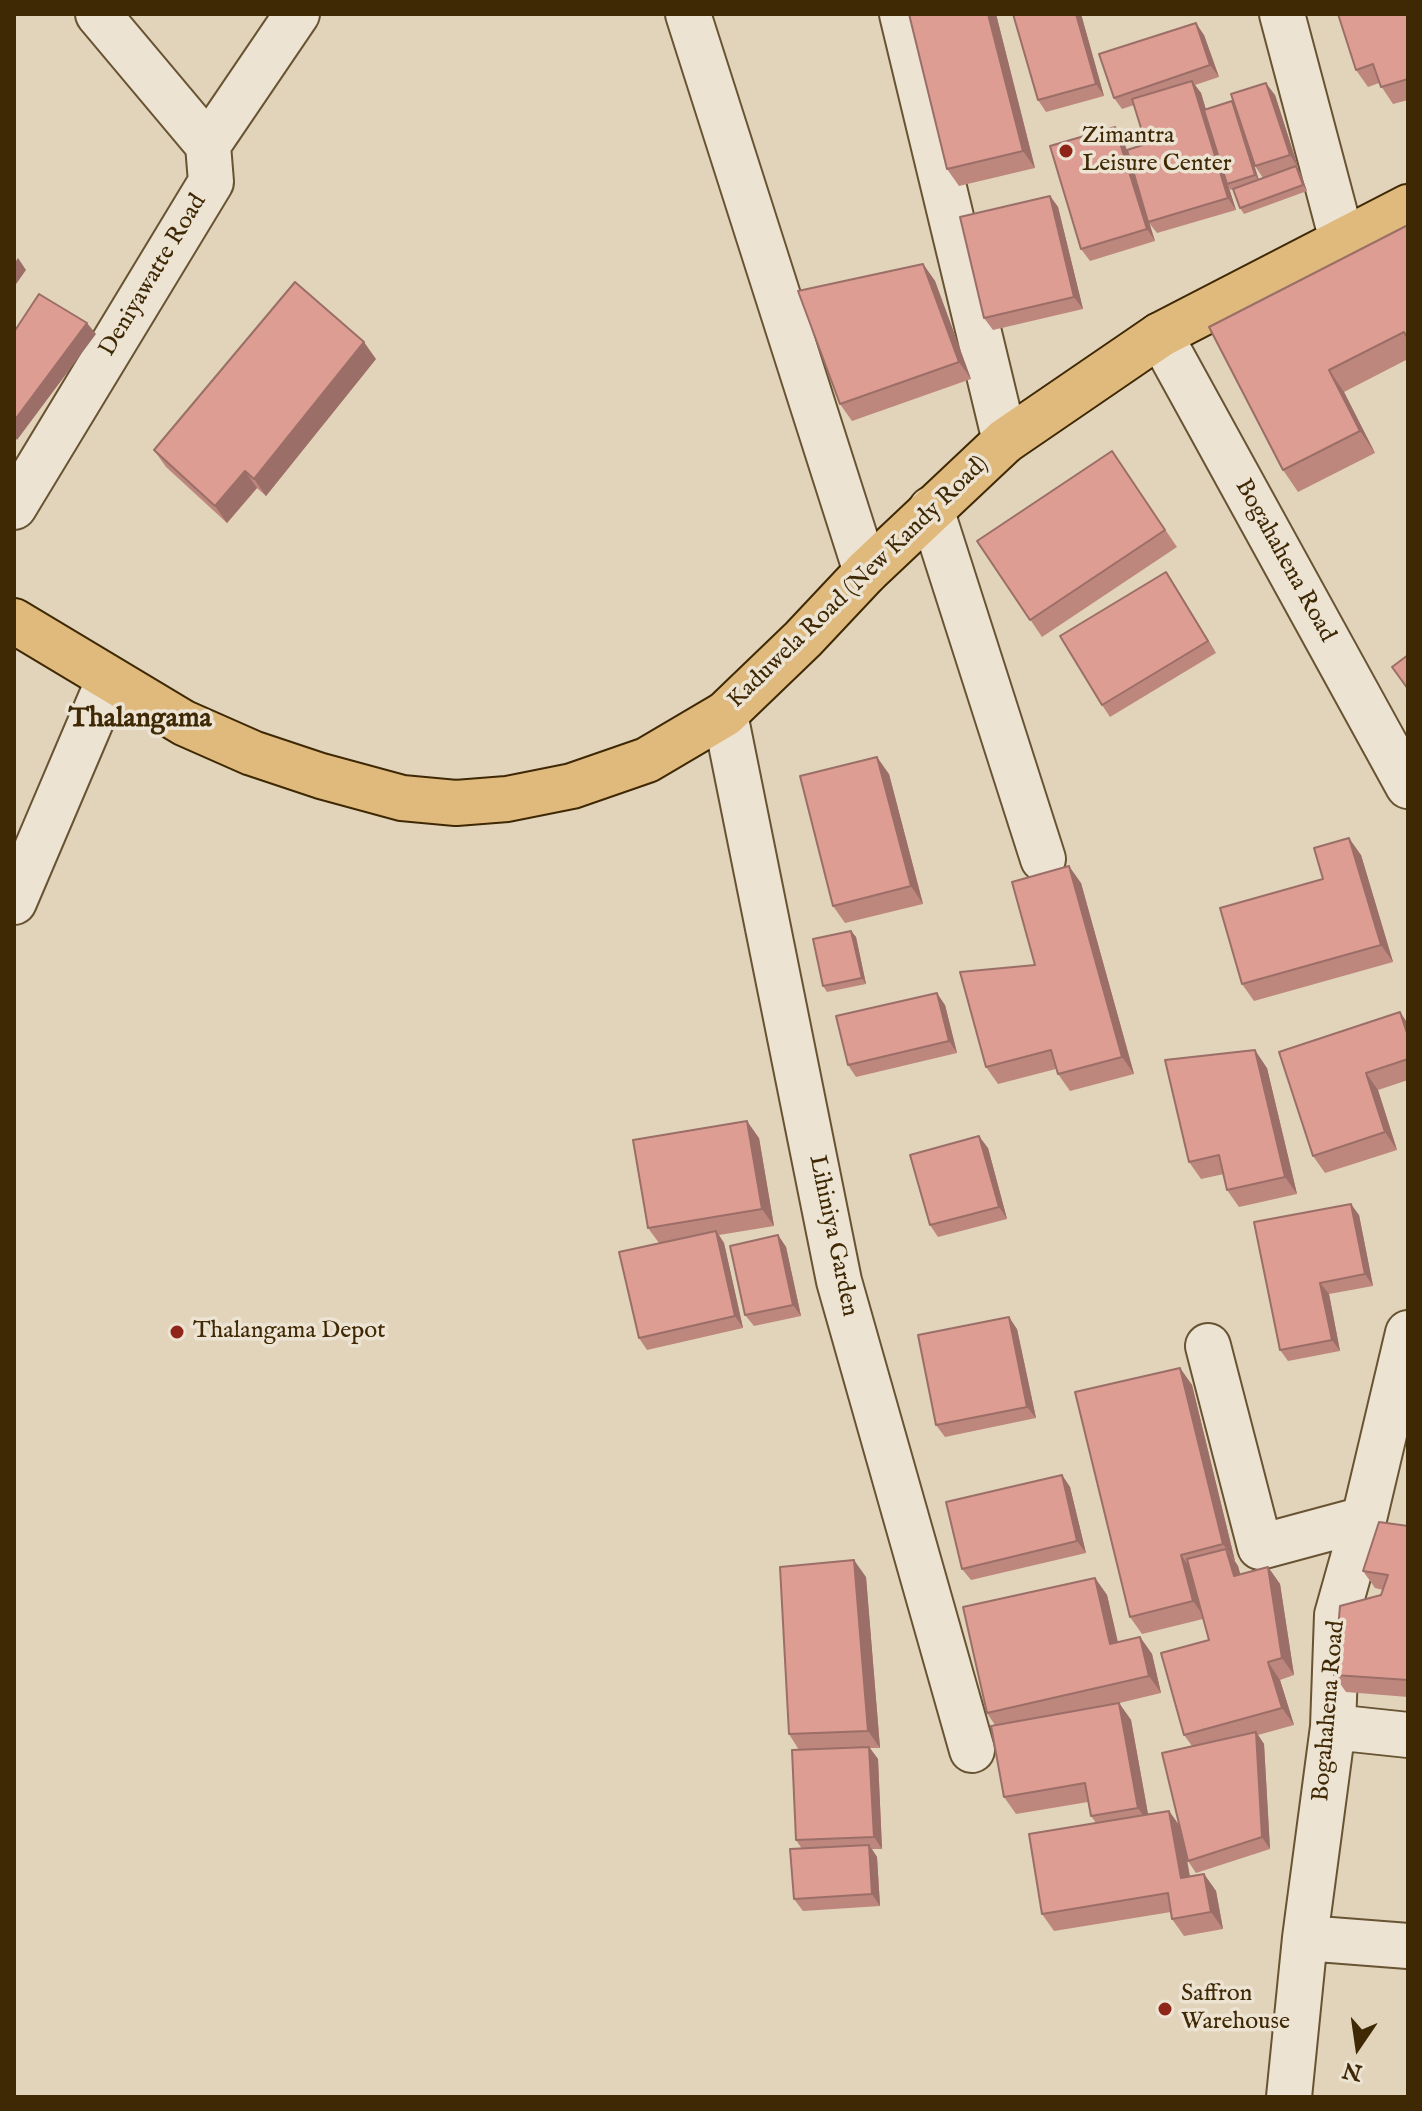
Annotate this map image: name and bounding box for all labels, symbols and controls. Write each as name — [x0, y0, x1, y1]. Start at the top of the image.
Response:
place label: Zimantra Leisure Center — [1082, 123, 1232, 179]
marker: Zimantra Leisure Center — [1057, 142, 1075, 160]
street label: Deniyawatte Road — [94, 190, 214, 362]
street label: Kaduwela Road (New Kandy Road) — [723, 451, 995, 715]
street label: Bogahahena Road — [1227, 475, 1341, 647]
district label: Thalangama — [68, 703, 212, 737]
street label: Lihiniya Garden — [801, 1153, 863, 1319]
place label: Thalangama Depot — [193, 1318, 385, 1346]
marker: Thalangama Depot — [168, 1323, 186, 1341]
street label: Bogahahena Road — [1308, 1619, 1352, 1803]
place label: Saffron Warehouse — [1181, 1981, 1290, 2037]
marker: Saffron Warehouse — [1156, 2000, 1174, 2018]
north arrow — [1318, 2007, 1398, 2087]
text: N — [1340, 2055, 1365, 2086]

